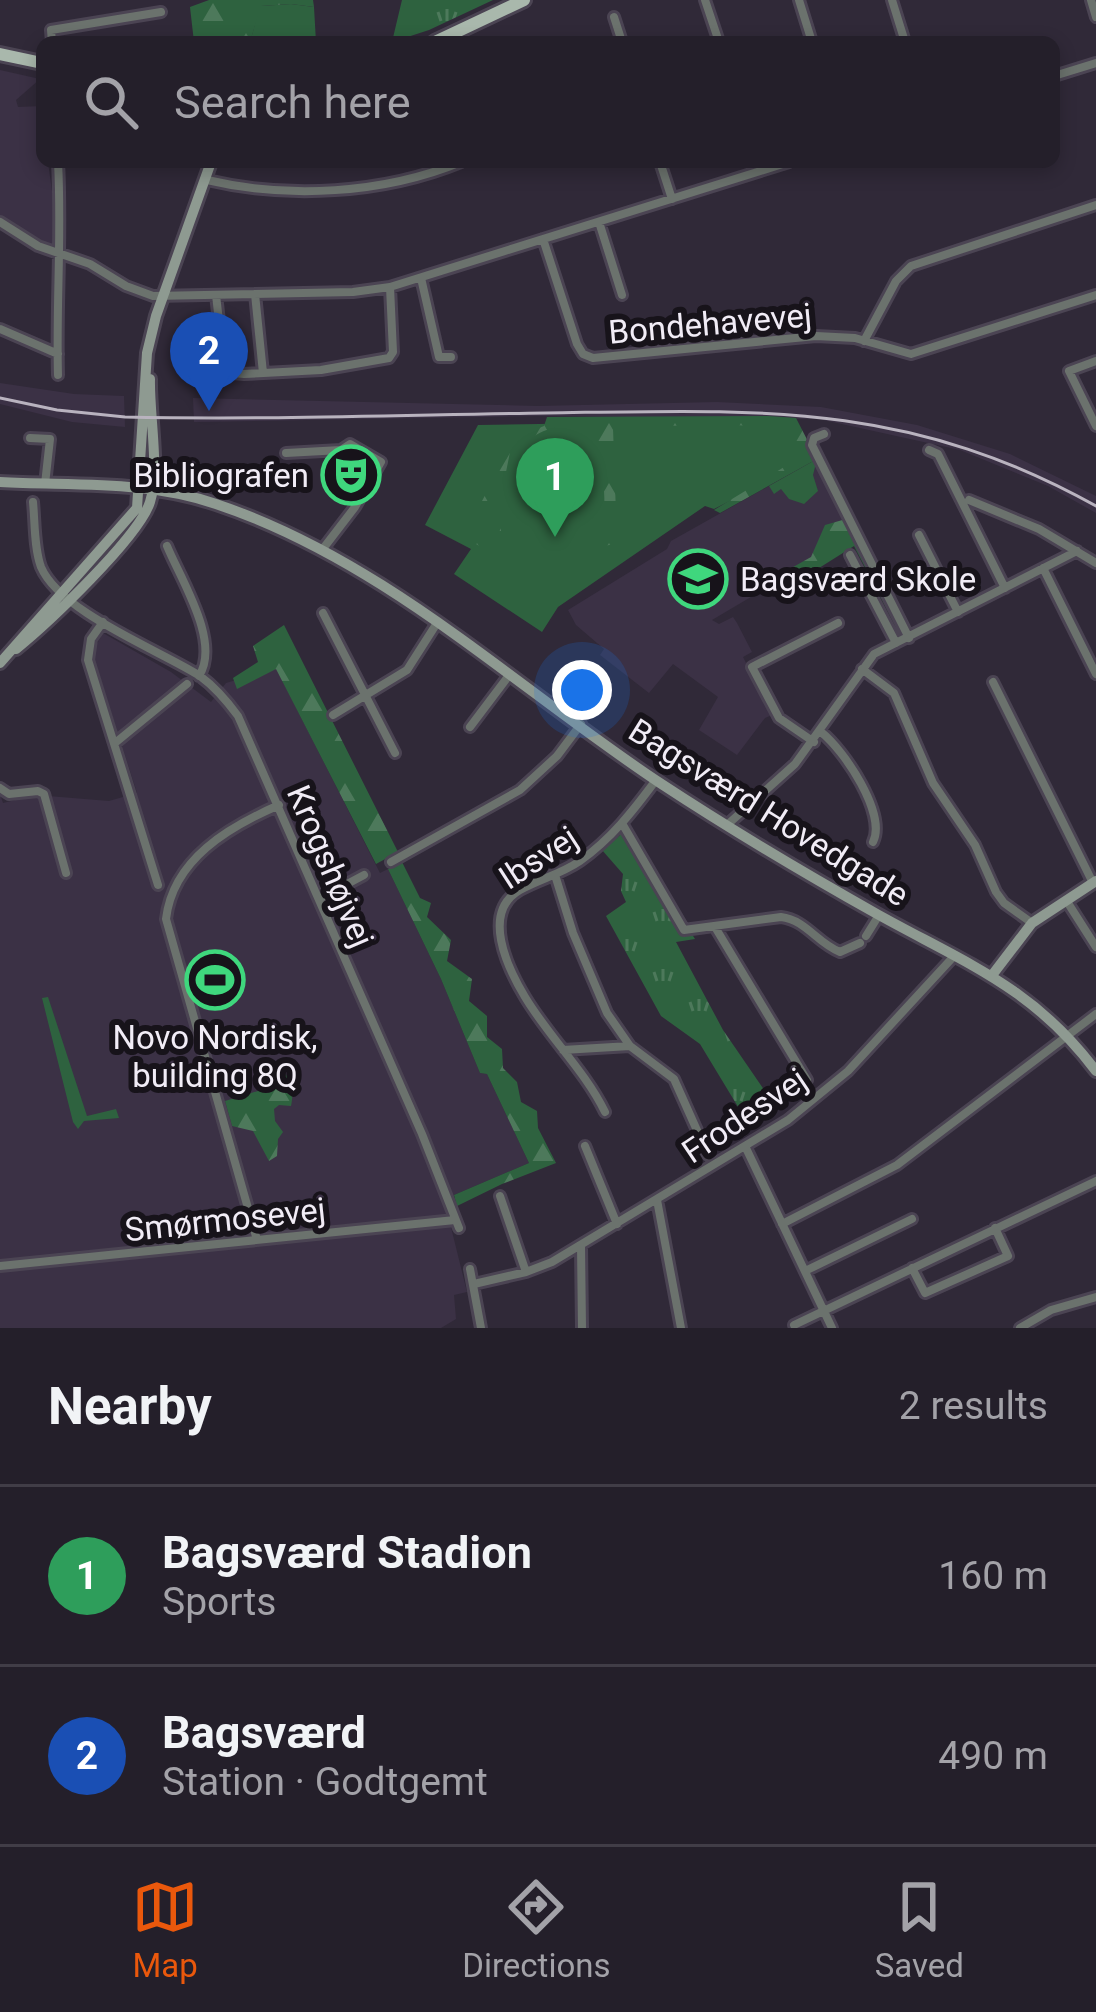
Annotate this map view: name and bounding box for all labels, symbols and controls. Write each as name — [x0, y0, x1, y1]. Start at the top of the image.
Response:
search box — [36, 36, 1060, 168]
icon: search — [78, 69, 144, 135]
text: Search here — [174, 76, 411, 129]
street label: Bondehavevej — [607, 295, 813, 352]
pin: 2 — [170, 312, 248, 411]
pin: 1 — [516, 438, 594, 537]
theatre icon: Bibliografen — [320, 444, 382, 506]
place label: Bibliografen — [133, 456, 309, 495]
school or university icon: Bagsværd Skole — [667, 548, 729, 610]
place label: Bagsværd Skole — [740, 560, 976, 599]
your location — [552, 660, 612, 720]
street label: Bagsværd Hovedgade — [622, 711, 916, 914]
street label: Krogshøjvej — [279, 779, 382, 953]
street label: Ibsvej — [492, 818, 585, 897]
sports icon: Novo Nordisk, building 8Q — [184, 949, 246, 1011]
place label: Novo Nordisk, building 8Q — [113, 1018, 318, 1095]
street label: Frodesvej — [675, 1060, 814, 1171]
street label: Smørmosevej — [123, 1190, 327, 1249]
text: Nearby — [48, 1377, 212, 1436]
text: 2 results — [899, 1383, 1048, 1429]
text: Bagsværd Stadion — [162, 1526, 532, 1579]
text: 1 — [76, 1553, 98, 1599]
text: 160 m — [938, 1553, 1048, 1599]
text: Sports — [162, 1579, 276, 1625]
text: Bagsværd — [162, 1706, 366, 1759]
text: 2 — [76, 1733, 98, 1779]
text: 490 m — [938, 1733, 1048, 1779]
text: Station · Godtgemt — [162, 1759, 488, 1805]
tab: Map — [132, 1874, 198, 1985]
tab: Directions — [462, 1874, 611, 1985]
tab: Saved — [875, 1874, 964, 1985]

